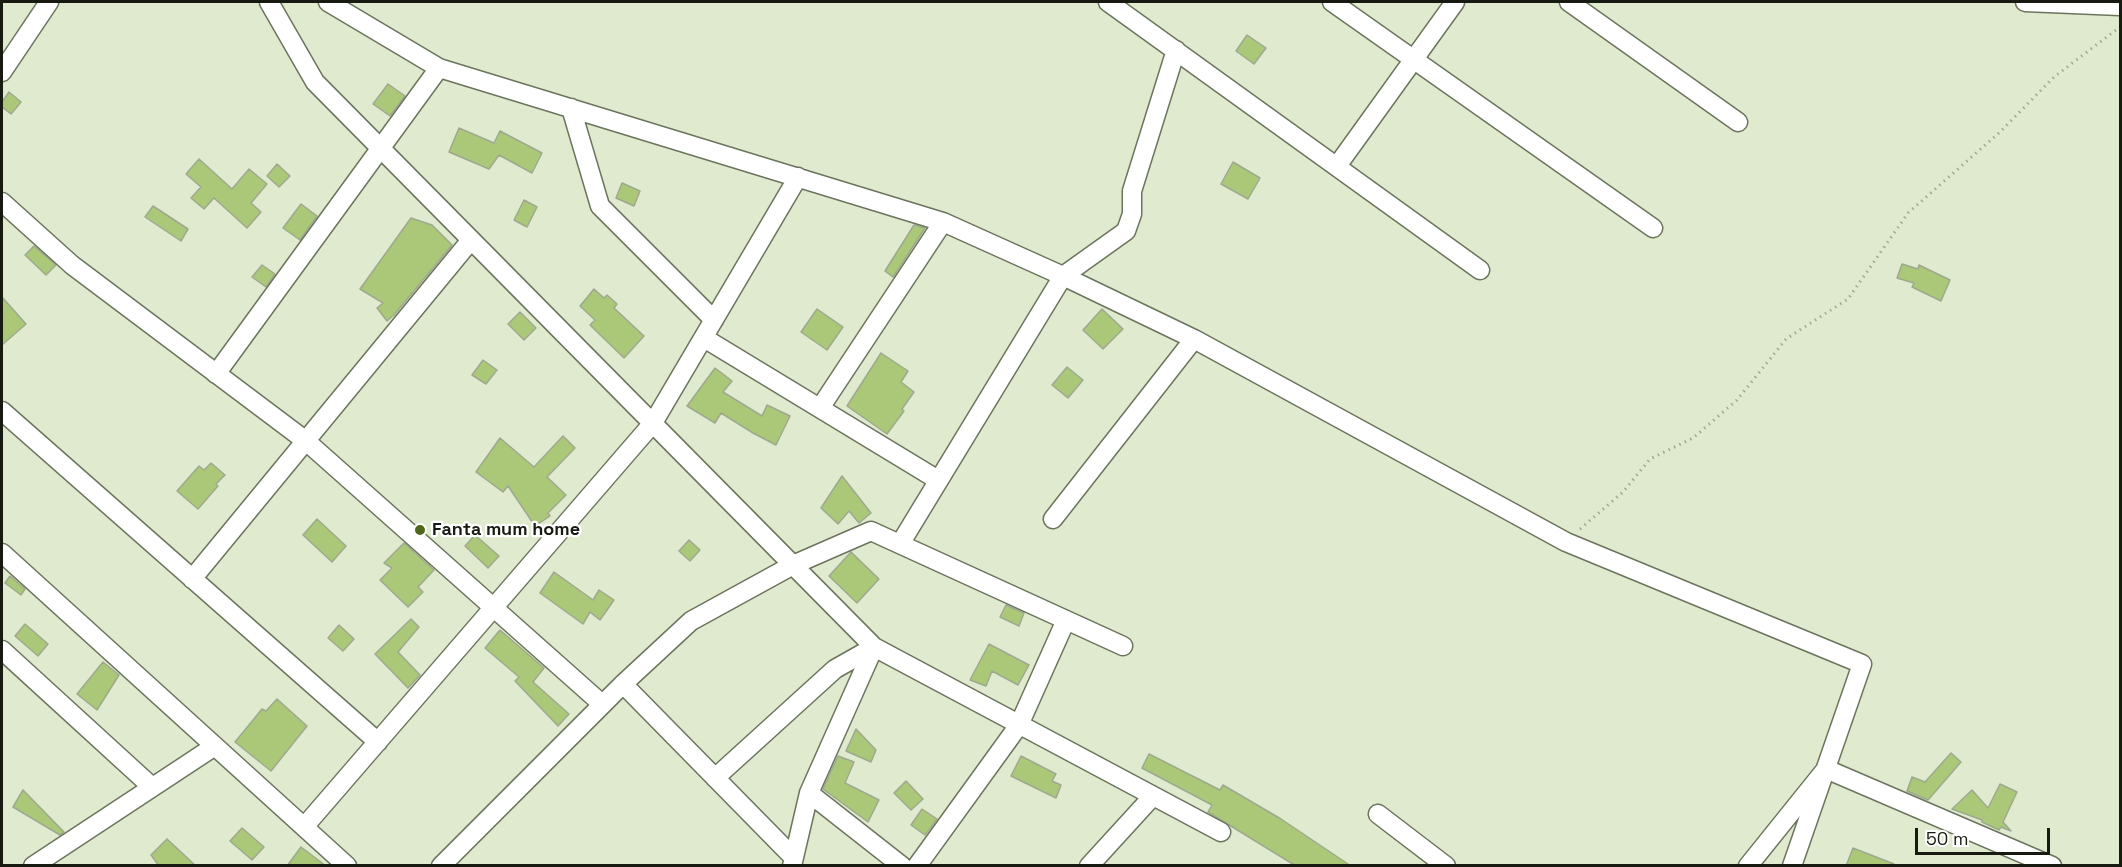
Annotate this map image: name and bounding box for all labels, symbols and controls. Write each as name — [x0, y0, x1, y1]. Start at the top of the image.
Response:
place label: Fanta mum home — [432, 519, 580, 541]
marker: Fanta mum home — [413, 523, 427, 537]
scale bar — [1918, 816, 2053, 854]
text: 50 m — [1926, 827, 1968, 850]

